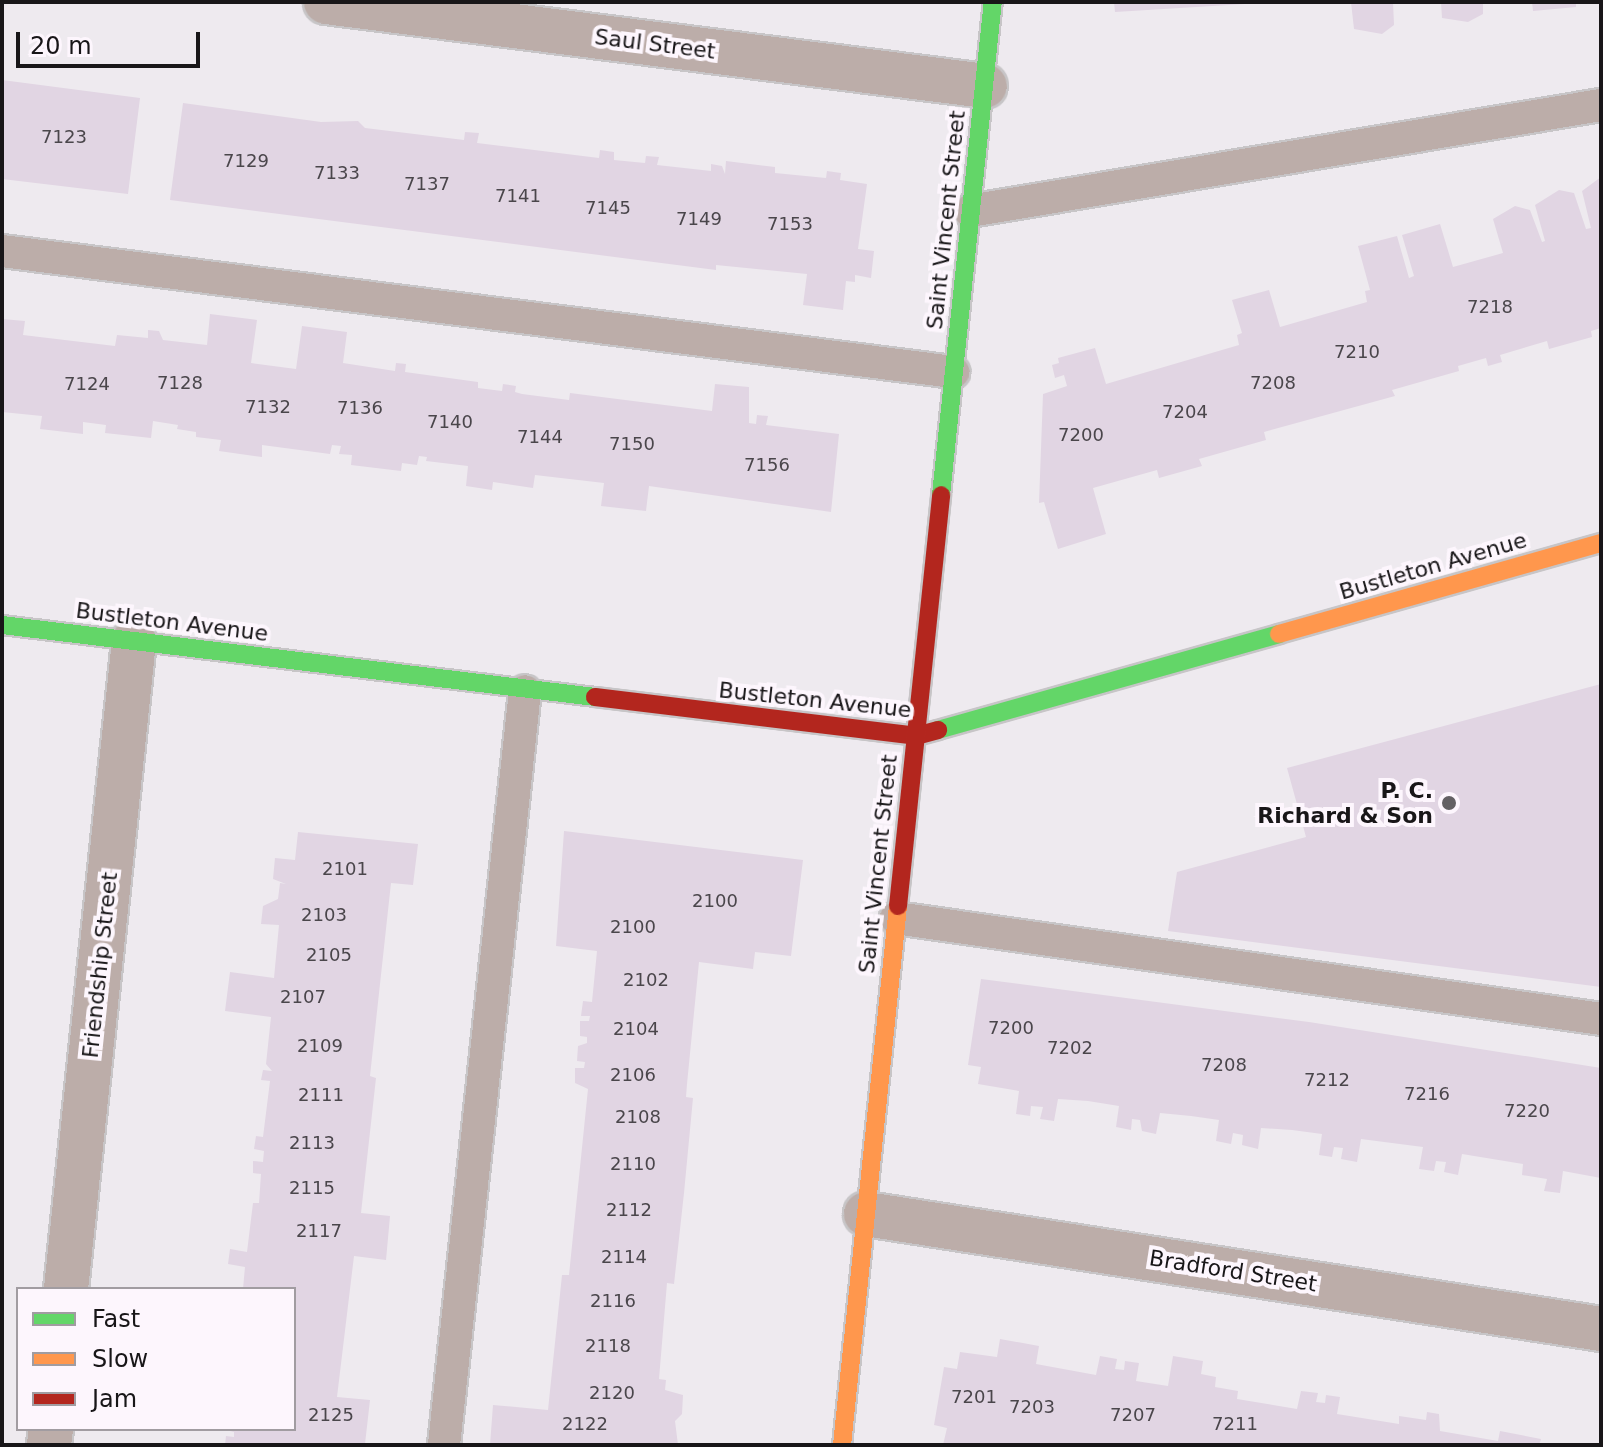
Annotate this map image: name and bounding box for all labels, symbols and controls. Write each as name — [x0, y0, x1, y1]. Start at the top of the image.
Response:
scale bar — [20, 16, 204, 66]
street label: Saul Street — [593, 24, 717, 64]
text: 20 m — [30, 32, 92, 60]
street label: Saint Vincent Street — [921, 109, 971, 331]
house number: 7123 — [41, 126, 87, 148]
house number: 7129 — [223, 150, 269, 172]
house number: 7133 — [314, 162, 360, 184]
house number: 7137 — [404, 173, 450, 195]
house number: 7141 — [495, 185, 541, 207]
house number: 7145 — [585, 197, 631, 219]
house number: 7149 — [676, 208, 722, 230]
house number: 7153 — [767, 213, 813, 235]
house number: 7218 — [1467, 296, 1513, 318]
house number: 7210 — [1334, 341, 1380, 363]
house number: 7128 — [157, 372, 203, 394]
house number: 7208 — [1250, 372, 1296, 394]
house number: 7124 — [64, 373, 110, 395]
house number: 7132 — [245, 396, 291, 418]
house number: 7136 — [337, 397, 383, 419]
house number: 7204 — [1162, 401, 1208, 423]
house number: 7140 — [427, 411, 473, 433]
house number: 7200 — [1058, 424, 1104, 446]
house number: 7144 — [517, 426, 563, 448]
house number: 7150 — [609, 433, 655, 455]
house number: 7156 — [744, 454, 790, 476]
street label: Bustleton Avenue — [1336, 527, 1530, 605]
street label: Bustleton Avenue — [74, 597, 270, 647]
street label: Bustleton Avenue — [717, 677, 913, 723]
street label: Saint Vincent Street — [853, 753, 903, 975]
place label: P. C. Richard & Son — [1257, 777, 1433, 828]
marker: P. C. Richard & Son — [1440, 794, 1458, 812]
house number: 2101 — [322, 858, 368, 880]
street label: Friendship Street — [77, 871, 123, 1059]
house number: 2100 — [692, 890, 738, 912]
house number: 2103 — [301, 904, 347, 926]
house number: 2100 — [610, 916, 656, 938]
house number: 2105 — [306, 944, 352, 966]
house number: 2102 — [623, 969, 669, 991]
house number: 2107 — [280, 986, 326, 1008]
house number: 7200 — [988, 1017, 1034, 1039]
house number: 2104 — [613, 1018, 659, 1040]
house number: 2109 — [297, 1035, 343, 1057]
house number: 7202 — [1047, 1037, 1093, 1059]
house number: 7208 — [1201, 1054, 1247, 1076]
house number: 2106 — [610, 1064, 656, 1086]
house number: 7212 — [1304, 1069, 1350, 1091]
house number: 7216 — [1404, 1083, 1450, 1105]
house number: 2111 — [298, 1084, 344, 1106]
house number: 7220 — [1504, 1100, 1550, 1122]
house number: 2108 — [615, 1106, 661, 1128]
house number: 2113 — [289, 1132, 335, 1154]
house number: 2110 — [610, 1153, 656, 1175]
house number: 2115 — [289, 1177, 335, 1199]
house number: 2112 — [606, 1199, 652, 1221]
house number: 2117 — [296, 1220, 342, 1242]
street label: Bradford Street — [1147, 1245, 1319, 1297]
house number: 2114 — [601, 1246, 647, 1268]
legend — [16, 1287, 296, 1431]
house number: 2116 — [590, 1290, 636, 1312]
text: Fast — [92, 1305, 140, 1333]
house number: 2118 — [585, 1335, 631, 1357]
text: Slow — [92, 1345, 148, 1373]
house number: 2120 — [589, 1382, 635, 1404]
text: Jam — [92, 1385, 137, 1413]
house number: 7201 — [951, 1386, 997, 1408]
house number: 7203 — [1009, 1396, 1055, 1418]
house number: 2125 — [308, 1404, 354, 1426]
house number: 7207 — [1110, 1404, 1156, 1426]
house number: 2122 — [562, 1413, 608, 1435]
house number: 7211 — [1212, 1413, 1258, 1435]

